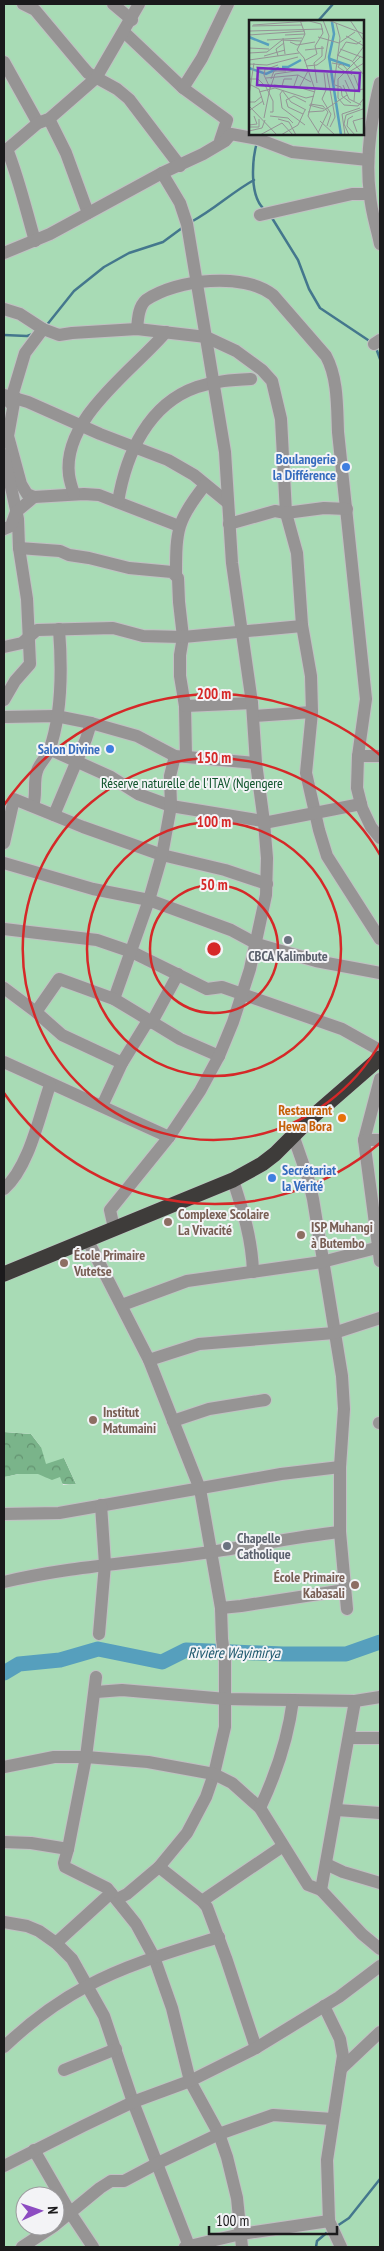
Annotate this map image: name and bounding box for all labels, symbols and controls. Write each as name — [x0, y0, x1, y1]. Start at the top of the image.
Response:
inset map — [249, 20, 364, 135]
place label: Boulangerie la Différence — [273, 450, 336, 484]
marker: Boulangerie la Différence — [340, 461, 352, 473]
text: 200 m — [197, 684, 231, 703]
place label: Salon Divine — [38, 740, 100, 758]
marker: Salon Divine — [104, 743, 116, 755]
text: 150 m — [197, 748, 231, 767]
park label: Réserve naturelle de l'ITAV (Ngengere — [101, 774, 283, 792]
text: 100 m — [197, 812, 231, 831]
text: 50 m — [200, 875, 228, 894]
marker: CBCA Kalimbute — [282, 934, 294, 946]
centre of rings — [205, 940, 223, 958]
place label: CBCA Kalimbute — [248, 947, 328, 965]
place label: Restaurant Hewa Bora — [278, 1101, 332, 1135]
marker: Restaurant Hewa Bora — [336, 1112, 348, 1124]
place label: Secrétariat la Vérité — [282, 1161, 336, 1195]
marker: Secrétariat la Vérité — [266, 1172, 278, 1184]
place label: Complexe Scolaire La Vivacité — [178, 1205, 269, 1239]
marker: Complexe Scolaire La Vivacité — [162, 1216, 174, 1228]
place label: ISP Muhangi à Butembo — [311, 1218, 373, 1252]
marker: ISP Muhangi à Butembo — [295, 1229, 307, 1241]
place label: École Primaire Vutetse — [73, 1246, 145, 1280]
marker: École Primaire Vutetse — [58, 1257, 70, 1269]
place label: Institut Matumaini — [103, 1403, 156, 1437]
marker: Institut Matumaini — [87, 1414, 99, 1426]
place label: Chapelle Catholique — [237, 1529, 291, 1563]
marker: Chapelle Catholique — [221, 1540, 233, 1552]
place label: École Primaire Kabasali — [274, 1568, 345, 1602]
marker: École Primaire Kabasali — [349, 1579, 361, 1591]
water label: Rivière Wayimirya — [188, 1643, 281, 1662]
north arrow — [15, 2186, 65, 2236]
scale bar — [209, 2204, 336, 2236]
text: N — [44, 2206, 62, 2215]
text: 100 m — [216, 2211, 249, 2230]

